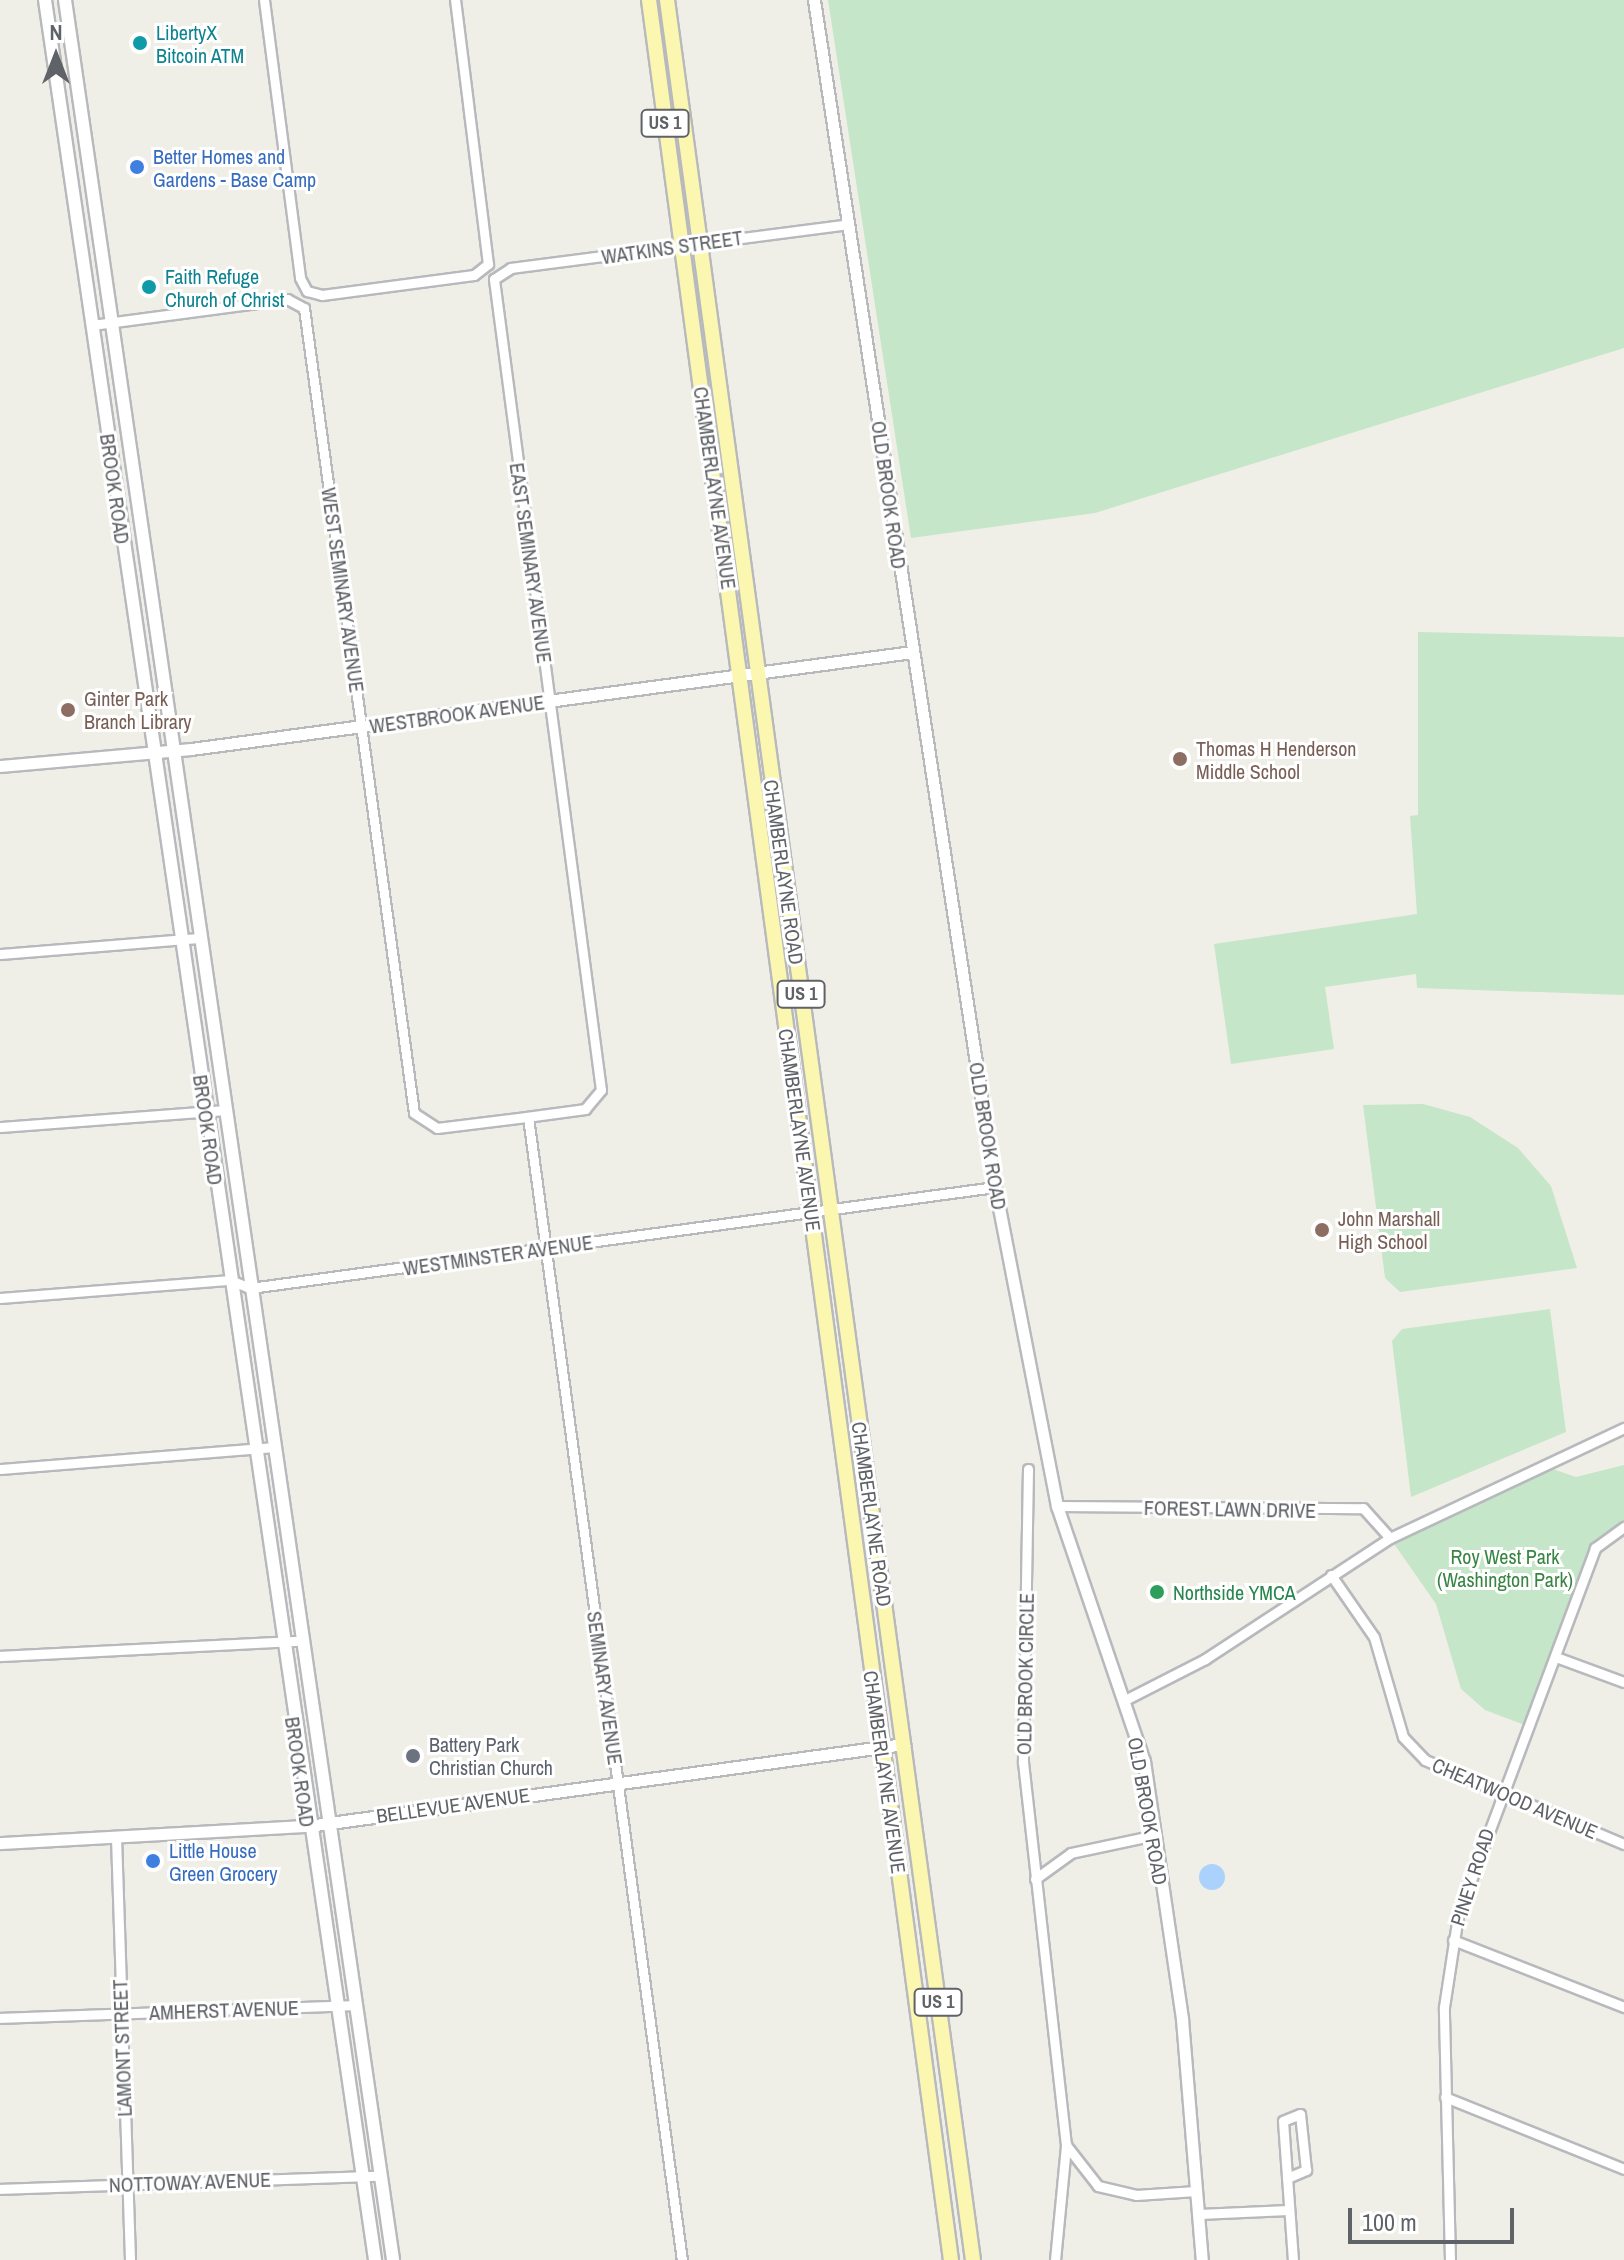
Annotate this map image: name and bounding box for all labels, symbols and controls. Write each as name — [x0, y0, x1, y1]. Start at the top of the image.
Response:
north arrow — [16, 16, 96, 96]
text: N — [49, 17, 63, 47]
place label: LibertyX Bitcoin ATM — [156, 20, 245, 67]
marker: LibertyX Bitcoin ATM — [131, 34, 149, 52]
road number: US 1 — [639, 109, 691, 137]
place label: Better Homes and Gardens - Base Camp — [153, 144, 316, 191]
marker: Better Homes and Gardens - Base Camp — [128, 158, 146, 176]
street label: WATKINS STREET — [600, 225, 744, 269]
place label: Faith Refuge Church of Christ — [165, 264, 284, 311]
marker: Faith Refuge Church of Christ — [140, 278, 158, 296]
street label: CHAMBERLAYNE AVENUE — [689, 385, 741, 591]
street label: OLD BROOK ROAD — [867, 419, 911, 571]
street label: BROOK ROAD — [95, 432, 135, 546]
street label: EAST SEMINARY AVENUE — [505, 461, 557, 665]
street label: WEST SEMINARY AVENUE — [317, 485, 369, 695]
place label: Ginter Park Branch Library — [84, 686, 192, 733]
street label: WESTBROOK AVENUE — [367, 690, 547, 738]
marker: Ginter Park Branch Library — [59, 701, 77, 719]
place label: Thomas H Henderson Middle School — [1196, 736, 1356, 783]
marker: Thomas H Henderson Middle School — [1171, 750, 1189, 768]
street label: CHAMBERLAYNE ROAD — [759, 778, 809, 966]
road number: US 1 — [775, 980, 827, 1008]
street label: CHAMBERLAYNE AVENUE — [774, 1027, 826, 1233]
street label: OLD BROOK ROAD — [964, 1060, 1012, 1212]
street label: BROOK ROAD — [188, 1073, 228, 1187]
place label: John Marshall High School — [1338, 1206, 1440, 1253]
marker: John Marshall High School — [1313, 1221, 1331, 1239]
street label: WESTMINSTER AVENUE — [401, 1230, 595, 1280]
street label: CHAMBERLAYNE ROAD — [847, 1420, 897, 1608]
street label: FOREST LAWN DRIVE — [1144, 1495, 1316, 1523]
park label: Roy West Park (Washington Park) — [1437, 1545, 1573, 1592]
place label: Northside YMCA — [1173, 1580, 1296, 1604]
marker: Northside YMCA — [1148, 1583, 1166, 1601]
street label: OLD BROOK CIRCLE — [1012, 1593, 1038, 1755]
street label: SEMINARY AVENUE — [582, 1609, 628, 1767]
street label: CHAMBERLAYNE AVENUE — [859, 1669, 911, 1875]
street label: BROOK ROAD — [280, 1715, 320, 1829]
place label: Battery Park Christian Church — [429, 1732, 553, 1779]
street label: OLD BROOK ROAD — [1123, 1735, 1173, 1887]
marker: Battery Park Christian Church — [404, 1747, 422, 1765]
street label: CHEATWOOD AVENUE — [1428, 1752, 1602, 1844]
street label: BELLEVUE AVENUE — [374, 1782, 532, 1828]
street label: PINEY ROAD — [1445, 1825, 1499, 1929]
place label: Little House Green Grocery — [169, 1838, 277, 1885]
marker: Little House Green Grocery — [144, 1852, 162, 1870]
street label: LAMONT STREET — [108, 1979, 136, 2117]
road number: US 1 — [912, 1988, 964, 2016]
street label: AMHERST AVENUE — [148, 1995, 300, 2025]
street label: NOTTOWAY AVENUE — [108, 2167, 272, 2197]
scale bar — [1352, 2192, 1518, 2242]
text: 100 m — [1362, 2206, 1417, 2238]

